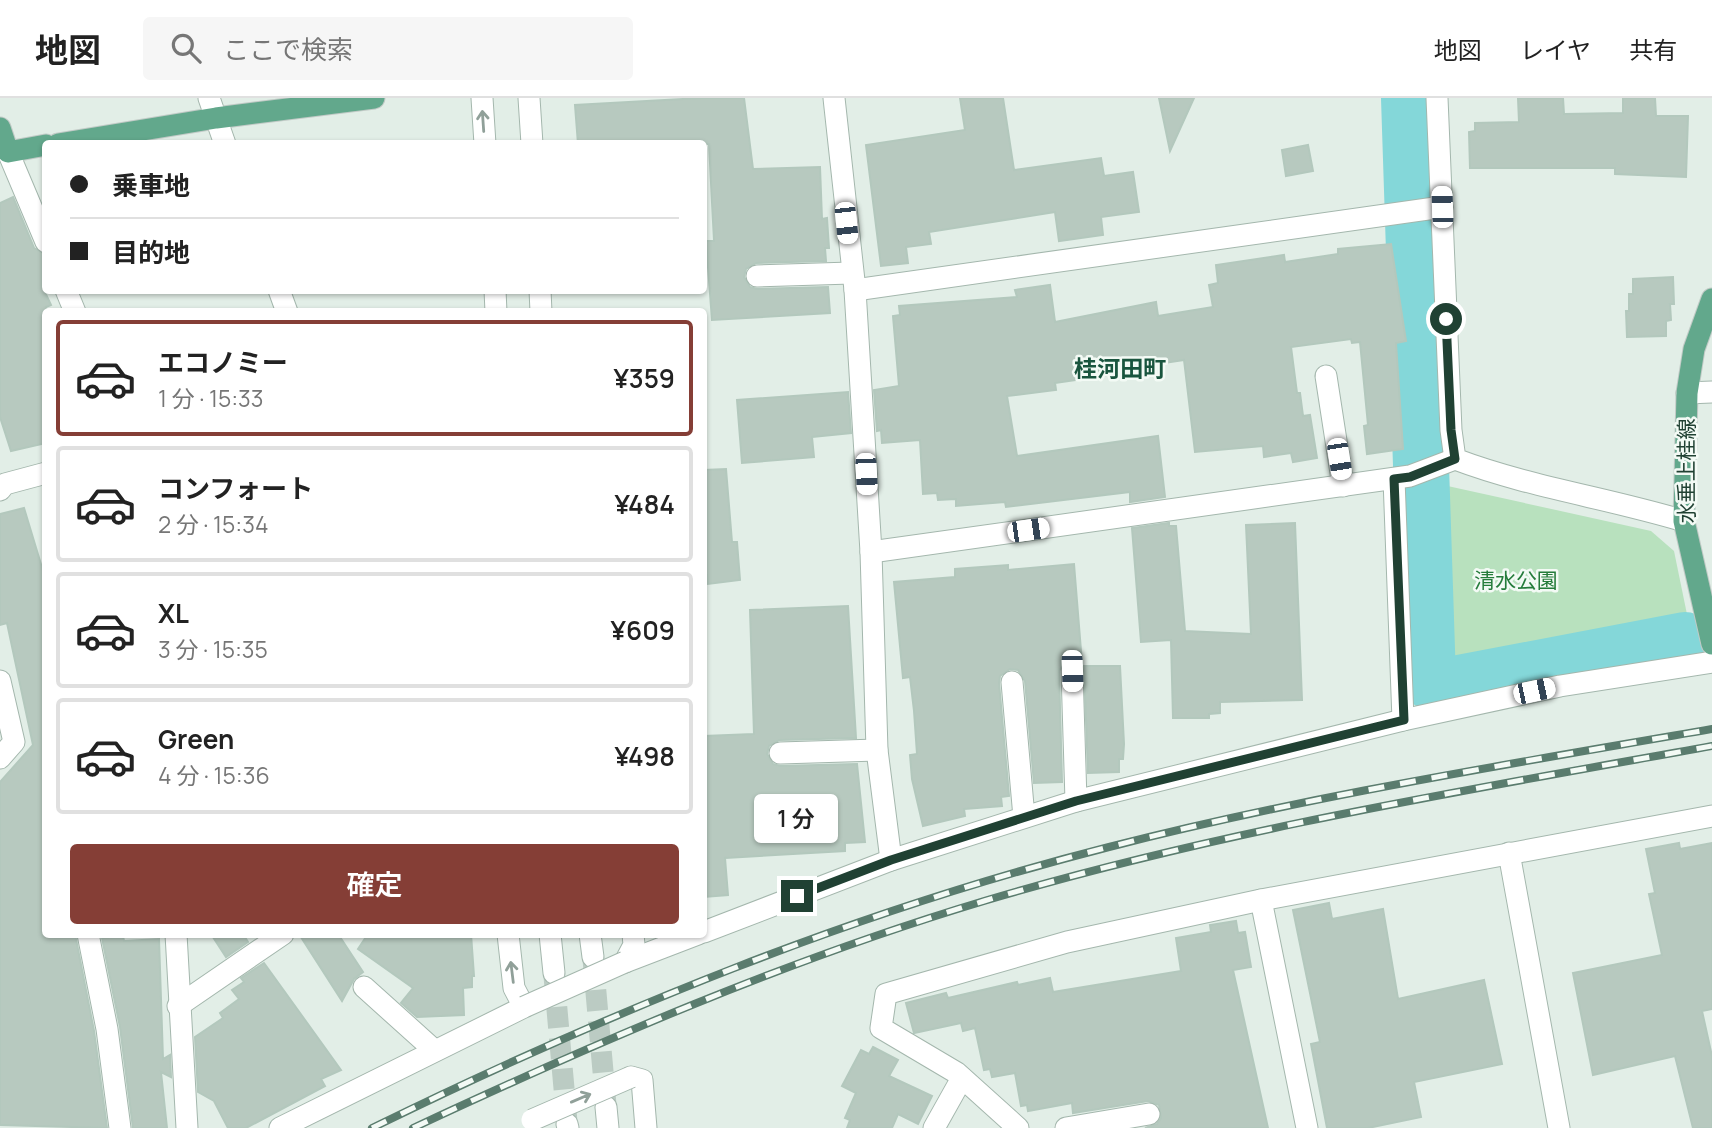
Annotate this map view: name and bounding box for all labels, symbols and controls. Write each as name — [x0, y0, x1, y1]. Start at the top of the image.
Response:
search box — [143, 17, 633, 80]
text: 地図 — [35, 27, 101, 72]
icon: search — [167, 29, 205, 67]
text: ここで検索 — [223, 31, 353, 67]
text: 地図 — [1434, 33, 1482, 66]
text: レイヤ — [1520, 33, 1591, 66]
text: 共有 — [1629, 33, 1677, 66]
one-way arrow — [476, 110, 489, 133]
text: 乗車地 — [112, 167, 190, 203]
car — [1431, 186, 1454, 228]
car — [834, 201, 859, 245]
text: 目的地 — [112, 234, 190, 270]
route start — [1430, 303, 1462, 335]
text: エコノミー — [158, 344, 288, 380]
icon: car — [74, 347, 137, 410]
district label: 桂河田町 — [1074, 352, 1166, 384]
text: ¥359 — [613, 360, 675, 396]
text: 1 分 · 15:33 — [158, 382, 264, 414]
street label: 水垂上桂線 — [1672, 419, 1700, 524]
car — [1326, 437, 1353, 481]
car — [855, 452, 878, 496]
text: コンフォート — [158, 470, 313, 506]
icon: car — [74, 473, 137, 536]
text: ¥484 — [614, 486, 675, 522]
text: 2 分 · 15:34 — [158, 508, 269, 540]
car — [1006, 517, 1051, 543]
park label: 清水公園 — [1474, 566, 1558, 594]
text: XL — [158, 595, 189, 631]
icon: car — [74, 599, 137, 662]
text: ¥609 — [611, 612, 675, 648]
text: 3 分 · 15:35 — [158, 633, 268, 665]
car — [1061, 650, 1084, 692]
car — [1512, 676, 1557, 706]
text: Green — [158, 721, 234, 757]
icon: car — [74, 725, 137, 788]
text: ¥498 — [614, 738, 675, 774]
text: 4 分 · 15:36 — [158, 759, 270, 791]
callout: 1 分 — [755, 794, 839, 844]
text: 1 分 — [777, 802, 815, 834]
button: 確定 — [70, 844, 679, 924]
route end — [781, 880, 813, 912]
one-way arrow — [505, 961, 518, 984]
one-way arrow — [570, 1091, 592, 1104]

